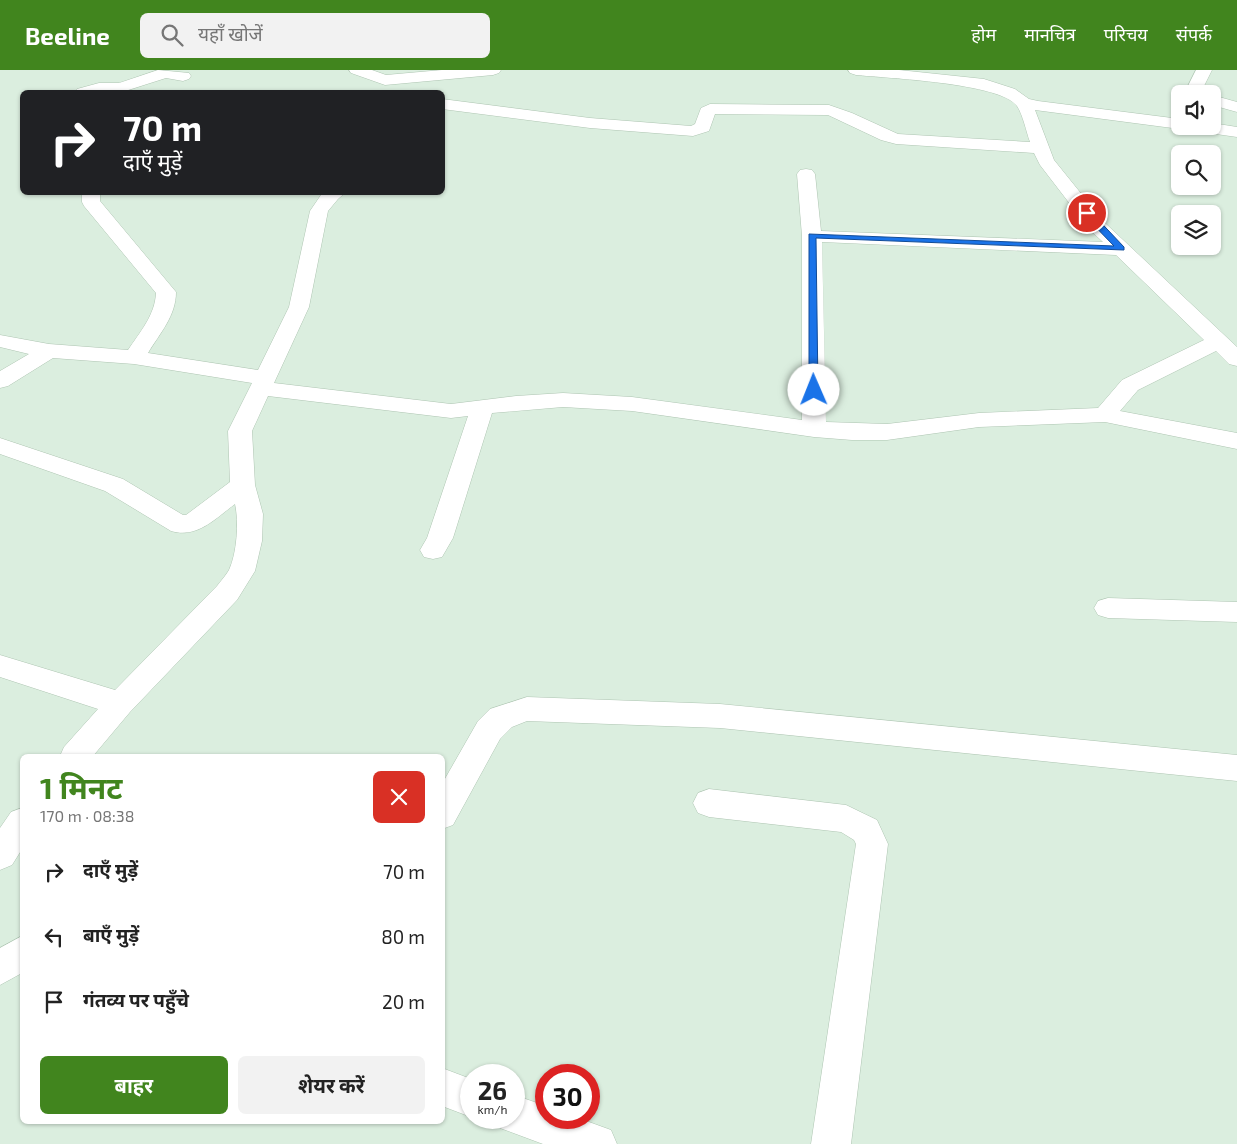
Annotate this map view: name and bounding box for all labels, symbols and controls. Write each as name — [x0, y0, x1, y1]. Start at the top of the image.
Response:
search box — [140, 13, 490, 58]
text: Beeline — [25, 21, 110, 50]
icon: search — [158, 21, 186, 49]
text: यहाँ खोजें — [198, 22, 263, 45]
text: होम — [971, 23, 996, 45]
text: मानचित्र — [1024, 23, 1076, 45]
text: परिचय — [1104, 23, 1148, 45]
text: संपर्क — [1176, 23, 1212, 45]
map controls — [1171, 85, 1221, 255]
button: sound — [1171, 85, 1221, 135]
text: 70 m — [123, 106, 202, 148]
icon: right — [40, 110, 105, 175]
button: search — [1171, 145, 1221, 195]
text: दाएँ मुड़ें — [123, 148, 182, 174]
pin — [1066, 192, 1108, 234]
icon: arrive — [1073, 199, 1101, 227]
button: layers — [1171, 205, 1221, 255]
position arrow — [787, 363, 839, 415]
text: 1 मिनट — [40, 769, 122, 805]
button: close — [373, 771, 425, 823]
text: 170 m · 08:38 — [40, 806, 134, 825]
icon: right — [40, 858, 68, 886]
text: दाएँ मुड़ें — [83, 858, 138, 881]
text: 70 m — [383, 860, 425, 883]
icon: left — [40, 923, 68, 951]
text: बाएँ मुड़ें — [83, 923, 139, 946]
text: 80 m — [381, 925, 425, 948]
icon: arrive — [40, 988, 68, 1016]
text: गंतव्य पर पहुँचे — [83, 988, 189, 1011]
text: 20 m — [382, 990, 425, 1013]
button: बाहर — [40, 1056, 228, 1114]
button: शेयर करें — [238, 1056, 425, 1114]
speed limit sign: 30 — [535, 1064, 600, 1129]
text: 26 — [478, 1075, 507, 1105]
text: km/h — [478, 1102, 507, 1116]

